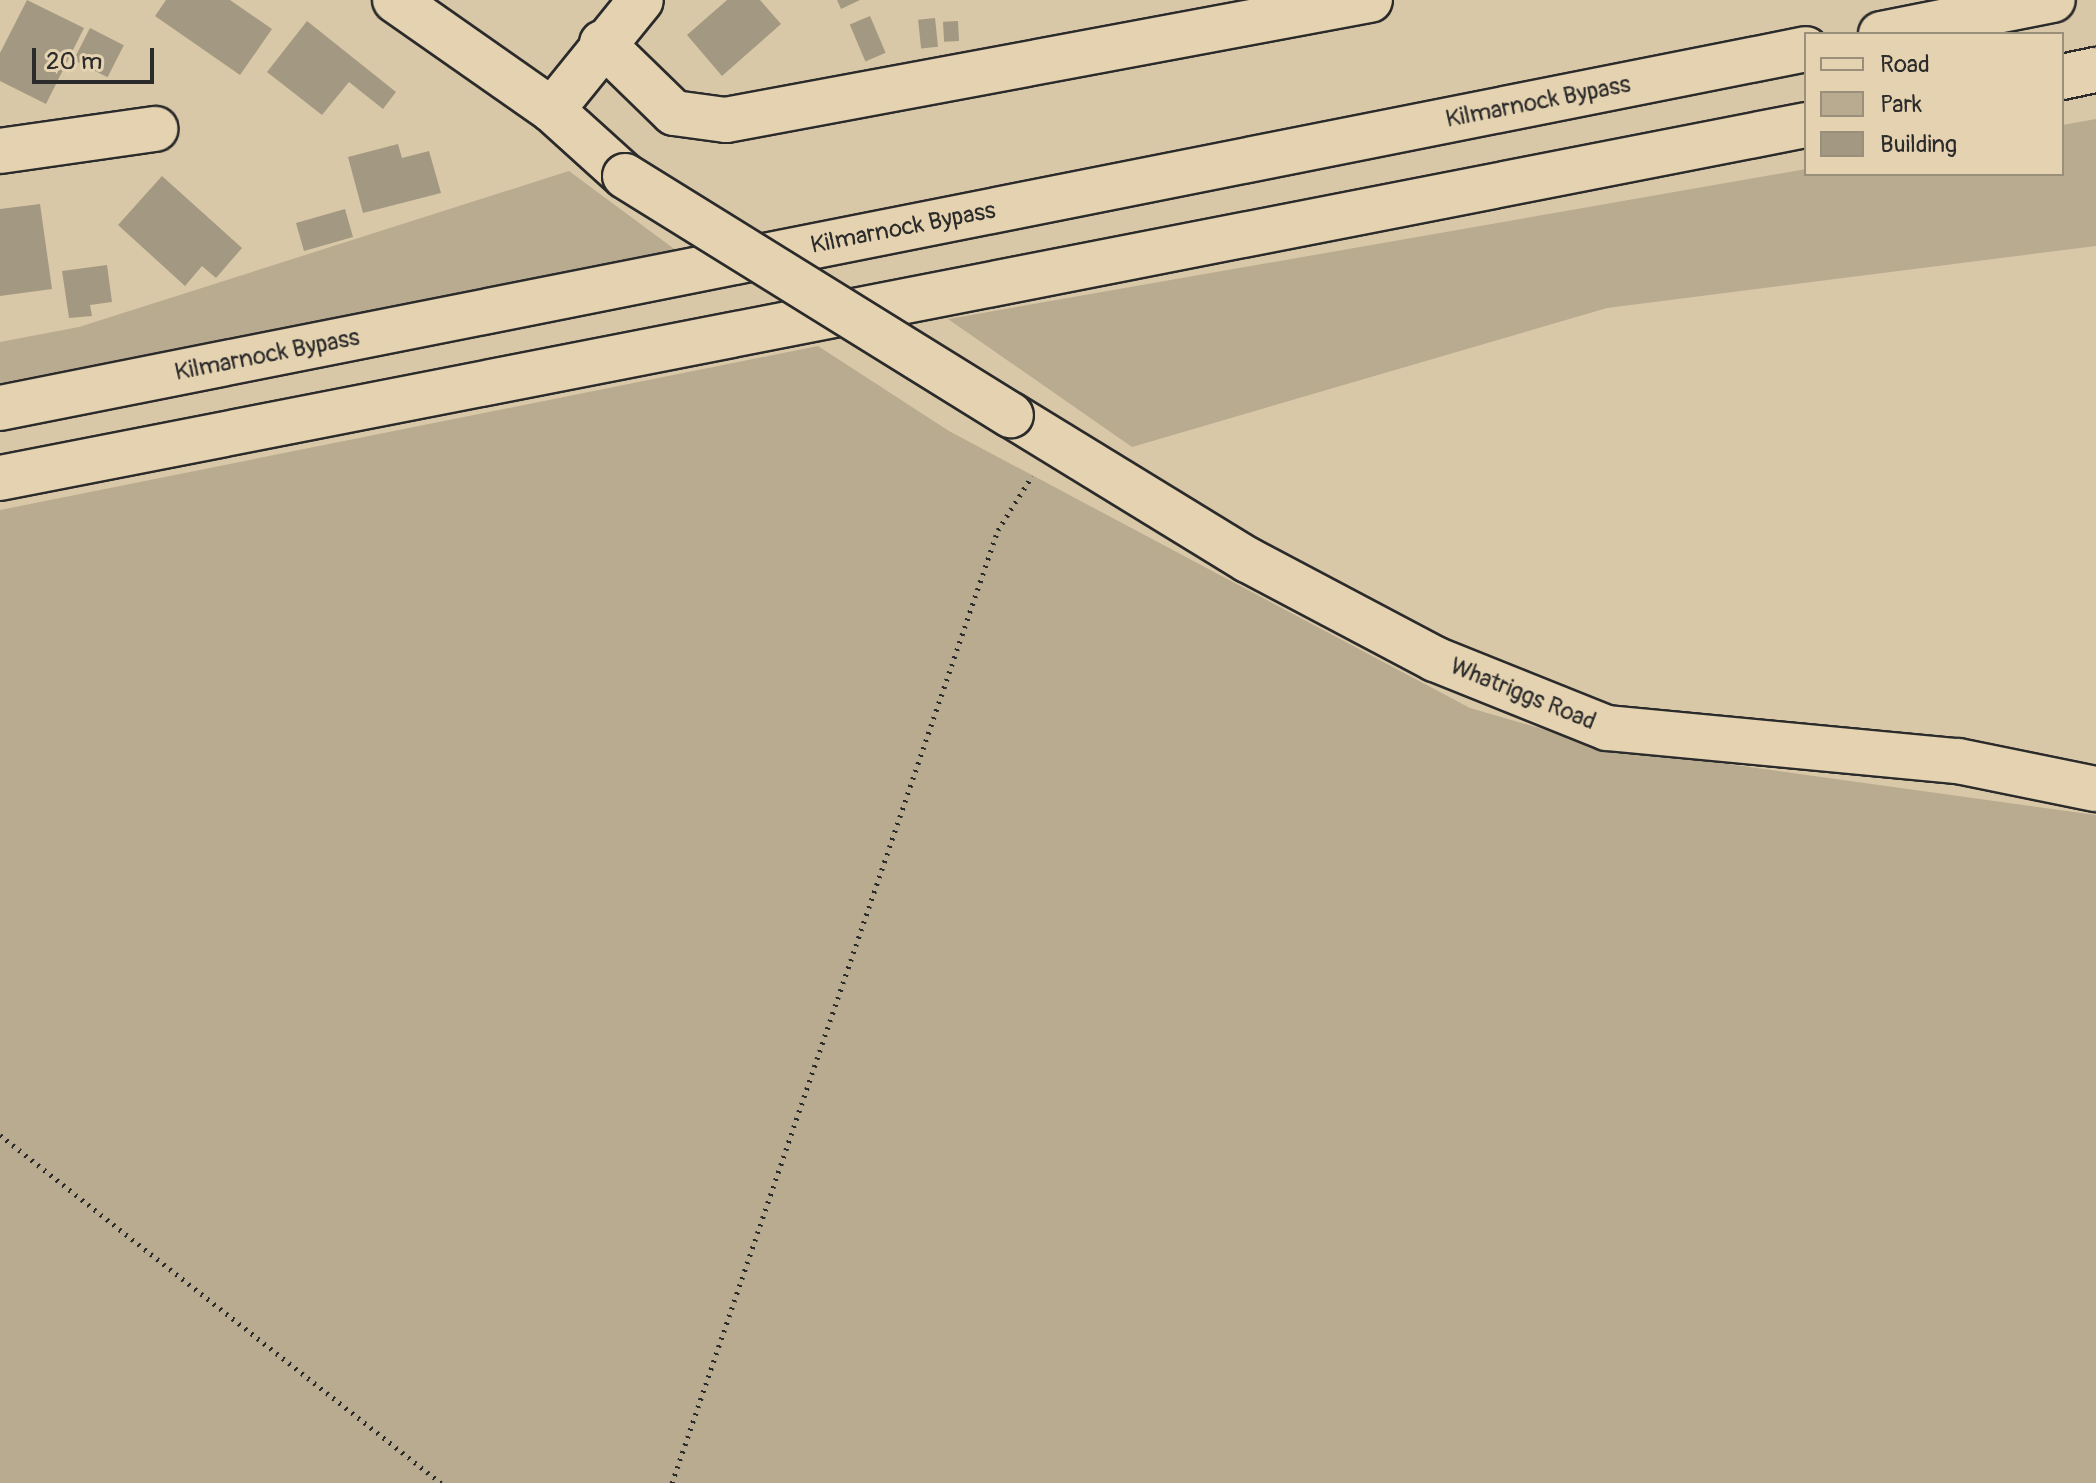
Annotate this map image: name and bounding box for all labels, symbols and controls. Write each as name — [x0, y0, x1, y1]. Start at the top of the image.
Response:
scale bar — [36, 32, 158, 82]
legend — [1804, 32, 2064, 176]
text: 20 m — [46, 47, 102, 76]
text: Road — [1880, 50, 1930, 79]
street label: Kilmarnock Bypass — [1443, 70, 1633, 134]
text: Park — [1880, 90, 1922, 119]
text: Building — [1880, 130, 1957, 159]
street label: Kilmarnock Bypass — [808, 196, 998, 260]
street label: Kilmarnock Bypass — [172, 323, 362, 387]
street label: Whatriggs Road — [1446, 652, 1600, 736]

